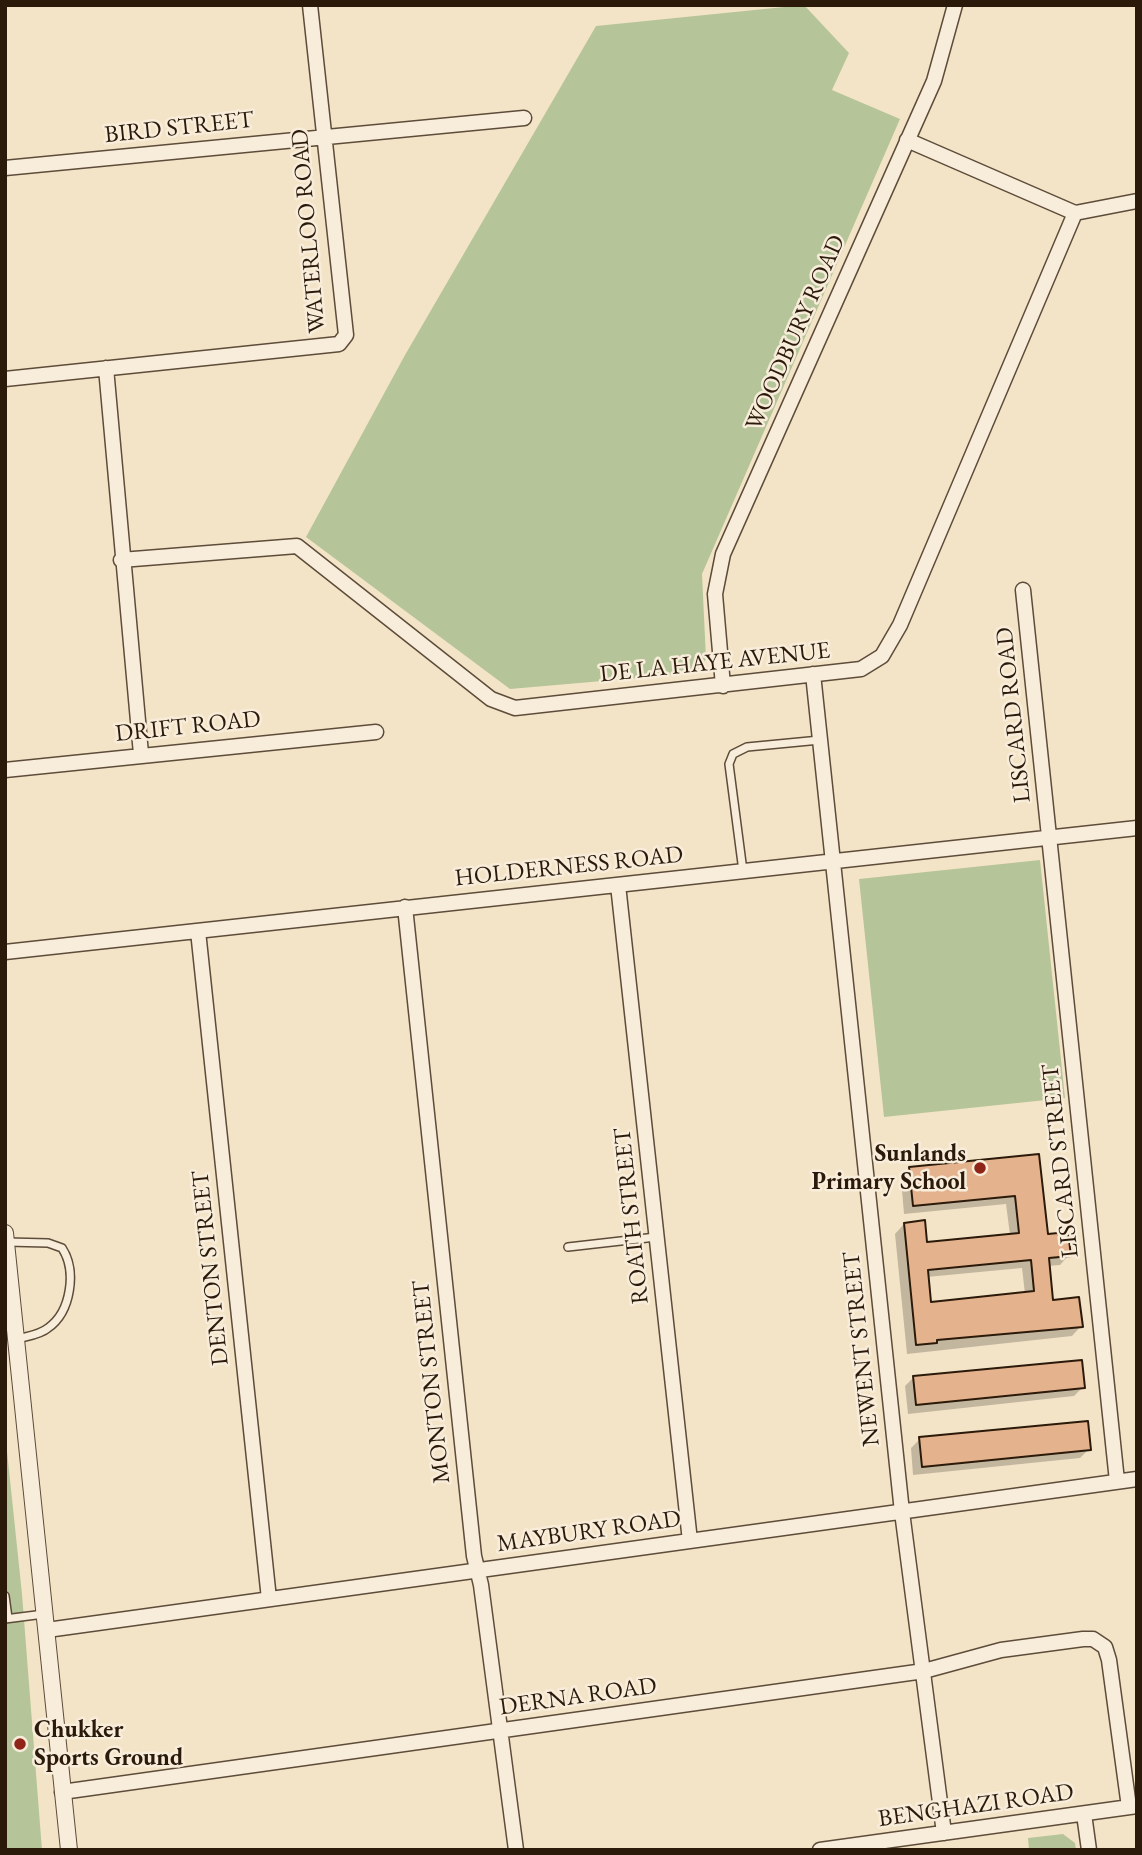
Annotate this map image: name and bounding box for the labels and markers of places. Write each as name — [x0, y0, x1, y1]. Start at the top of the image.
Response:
place label: Sunlands Primary School — [812, 1140, 966, 1196]
marker: Sunlands Primary School — [972, 1160, 988, 1176]
place label: Chukker Sports Ground — [34, 1716, 183, 1772]
marker: Chukker Sports Ground — [12, 1736, 28, 1752]

